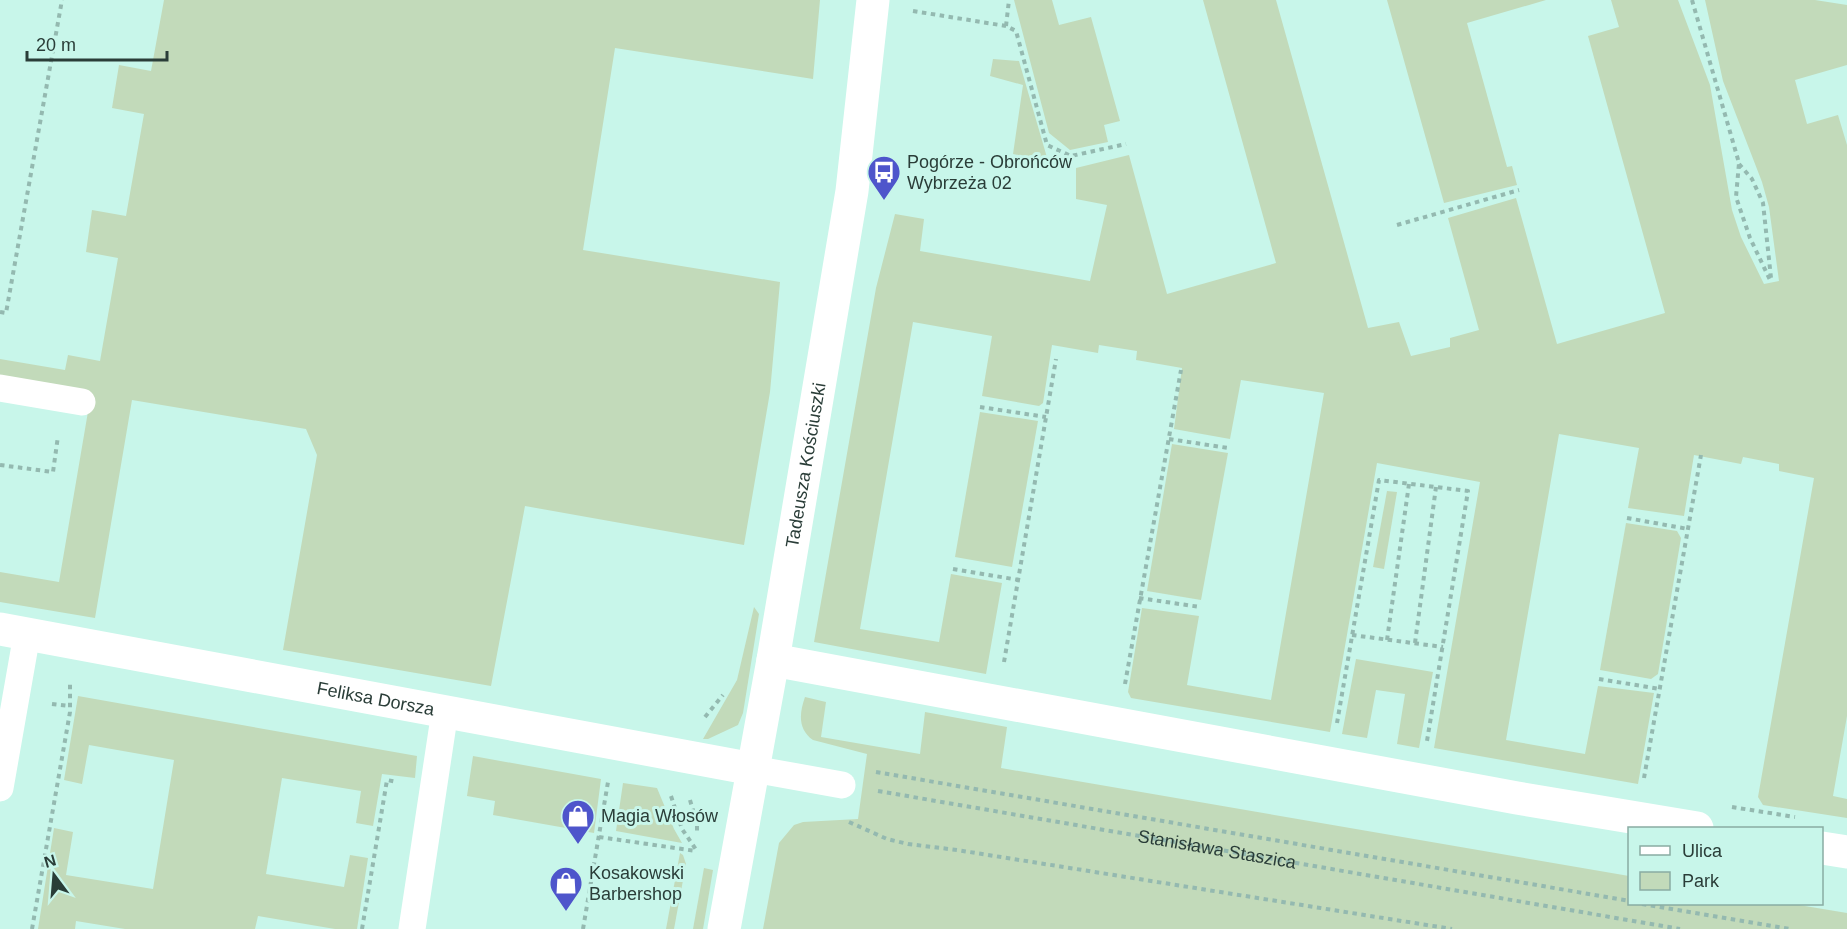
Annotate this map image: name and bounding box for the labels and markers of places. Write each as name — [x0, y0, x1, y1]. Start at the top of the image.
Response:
place label: Pogórze - Obrońców Wybrzeża 02 — [907, 152, 1073, 193]
bus stop icon: Pogórze - Obrońców Wybrzeża 02 — [866, 154, 902, 201]
shop icon: Magia Włosów — [560, 798, 596, 845]
place label: Magia Włosów — [601, 806, 719, 826]
place label: Kosakowski Barbershop — [589, 863, 684, 904]
shop icon: Kosakowski Barbershop — [548, 865, 584, 912]

